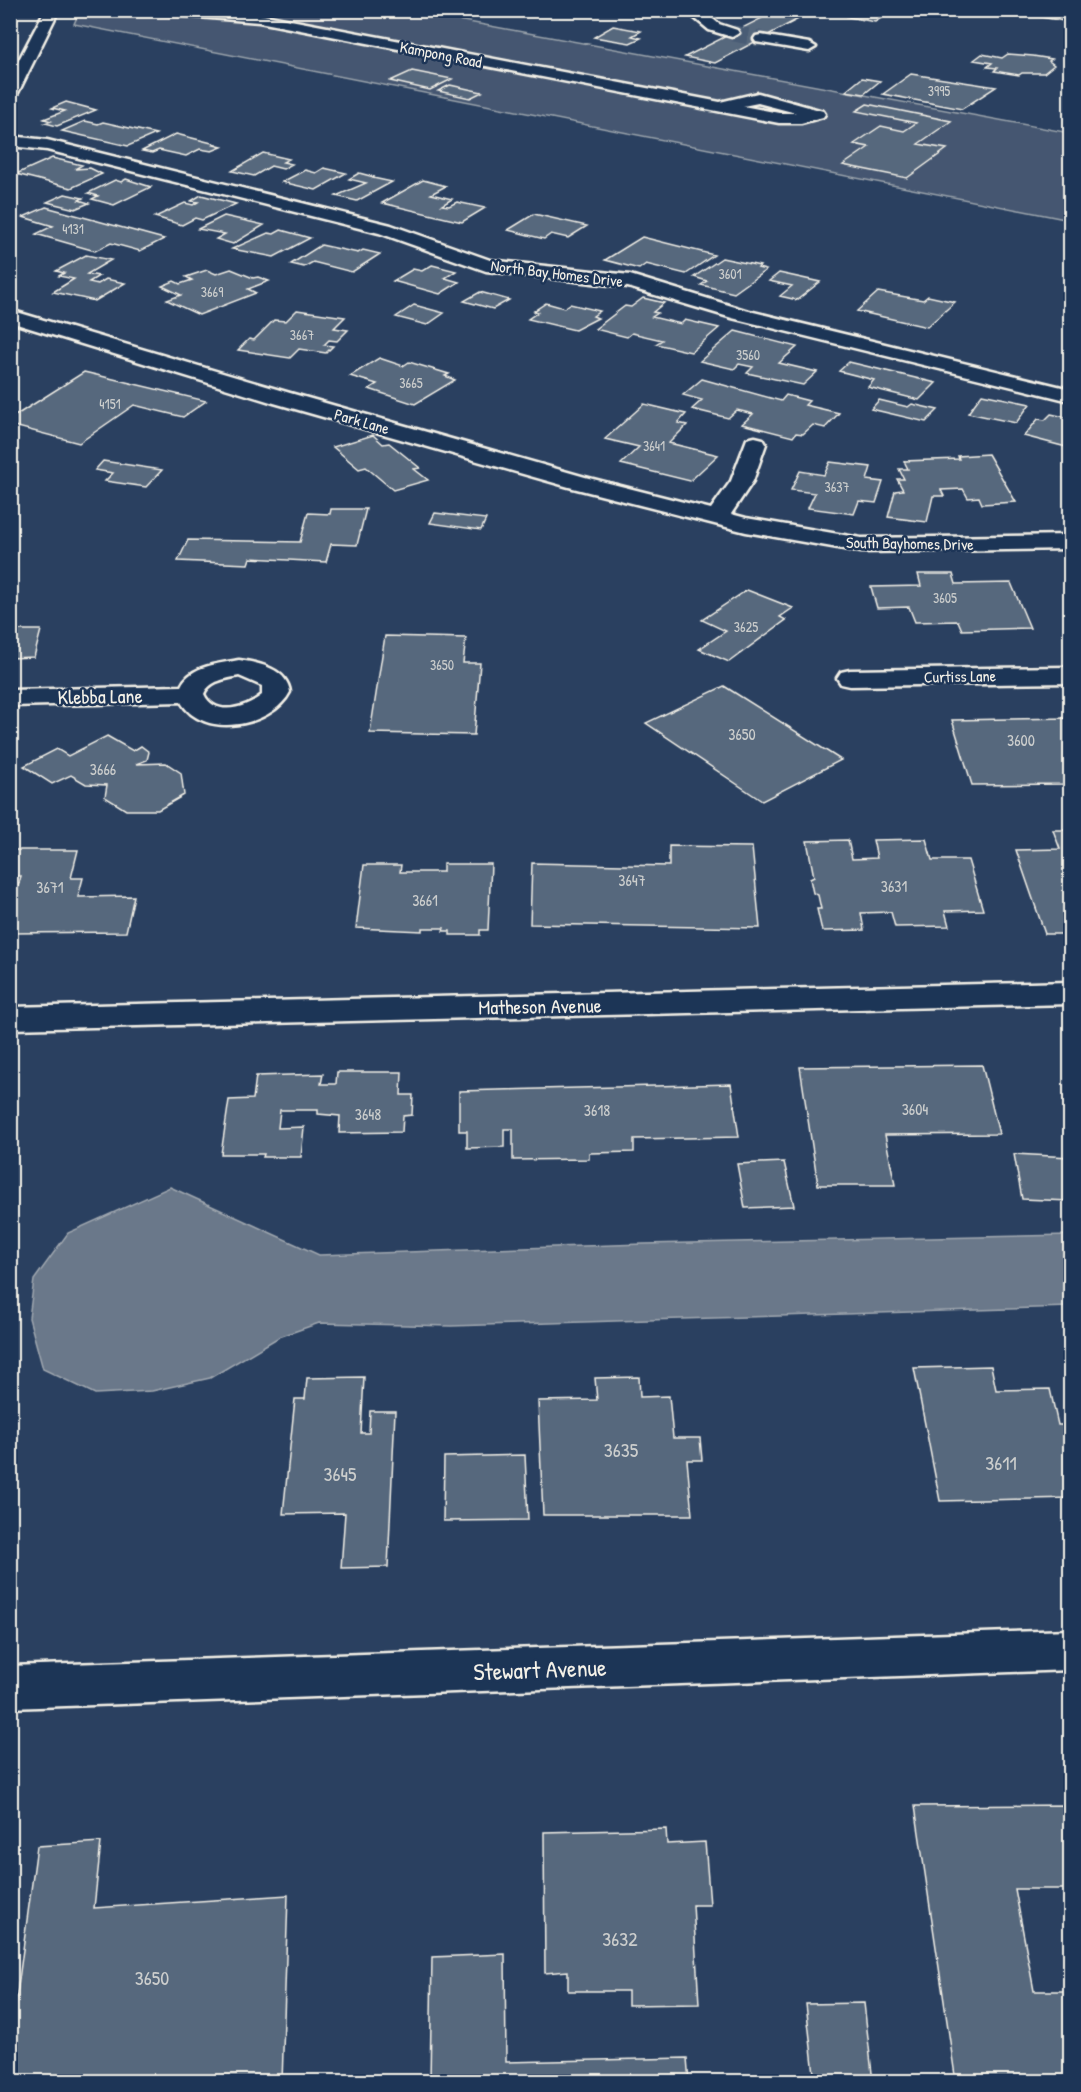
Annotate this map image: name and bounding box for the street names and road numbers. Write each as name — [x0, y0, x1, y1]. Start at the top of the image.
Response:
street label: Kampong Road — [398, 35, 484, 73]
street label: North Bay Homes Drive — [490, 254, 625, 292]
street label: Park Lane — [332, 403, 393, 440]
street label: South Bayhomes Drive — [846, 531, 975, 555]
street label: Curtiss Lane — [924, 664, 997, 688]
street label: Klebba Lane — [57, 682, 143, 710]
street label: Matheson Avenue — [478, 991, 602, 1021]
street label: Stewart Avenue — [473, 1651, 608, 1687]

